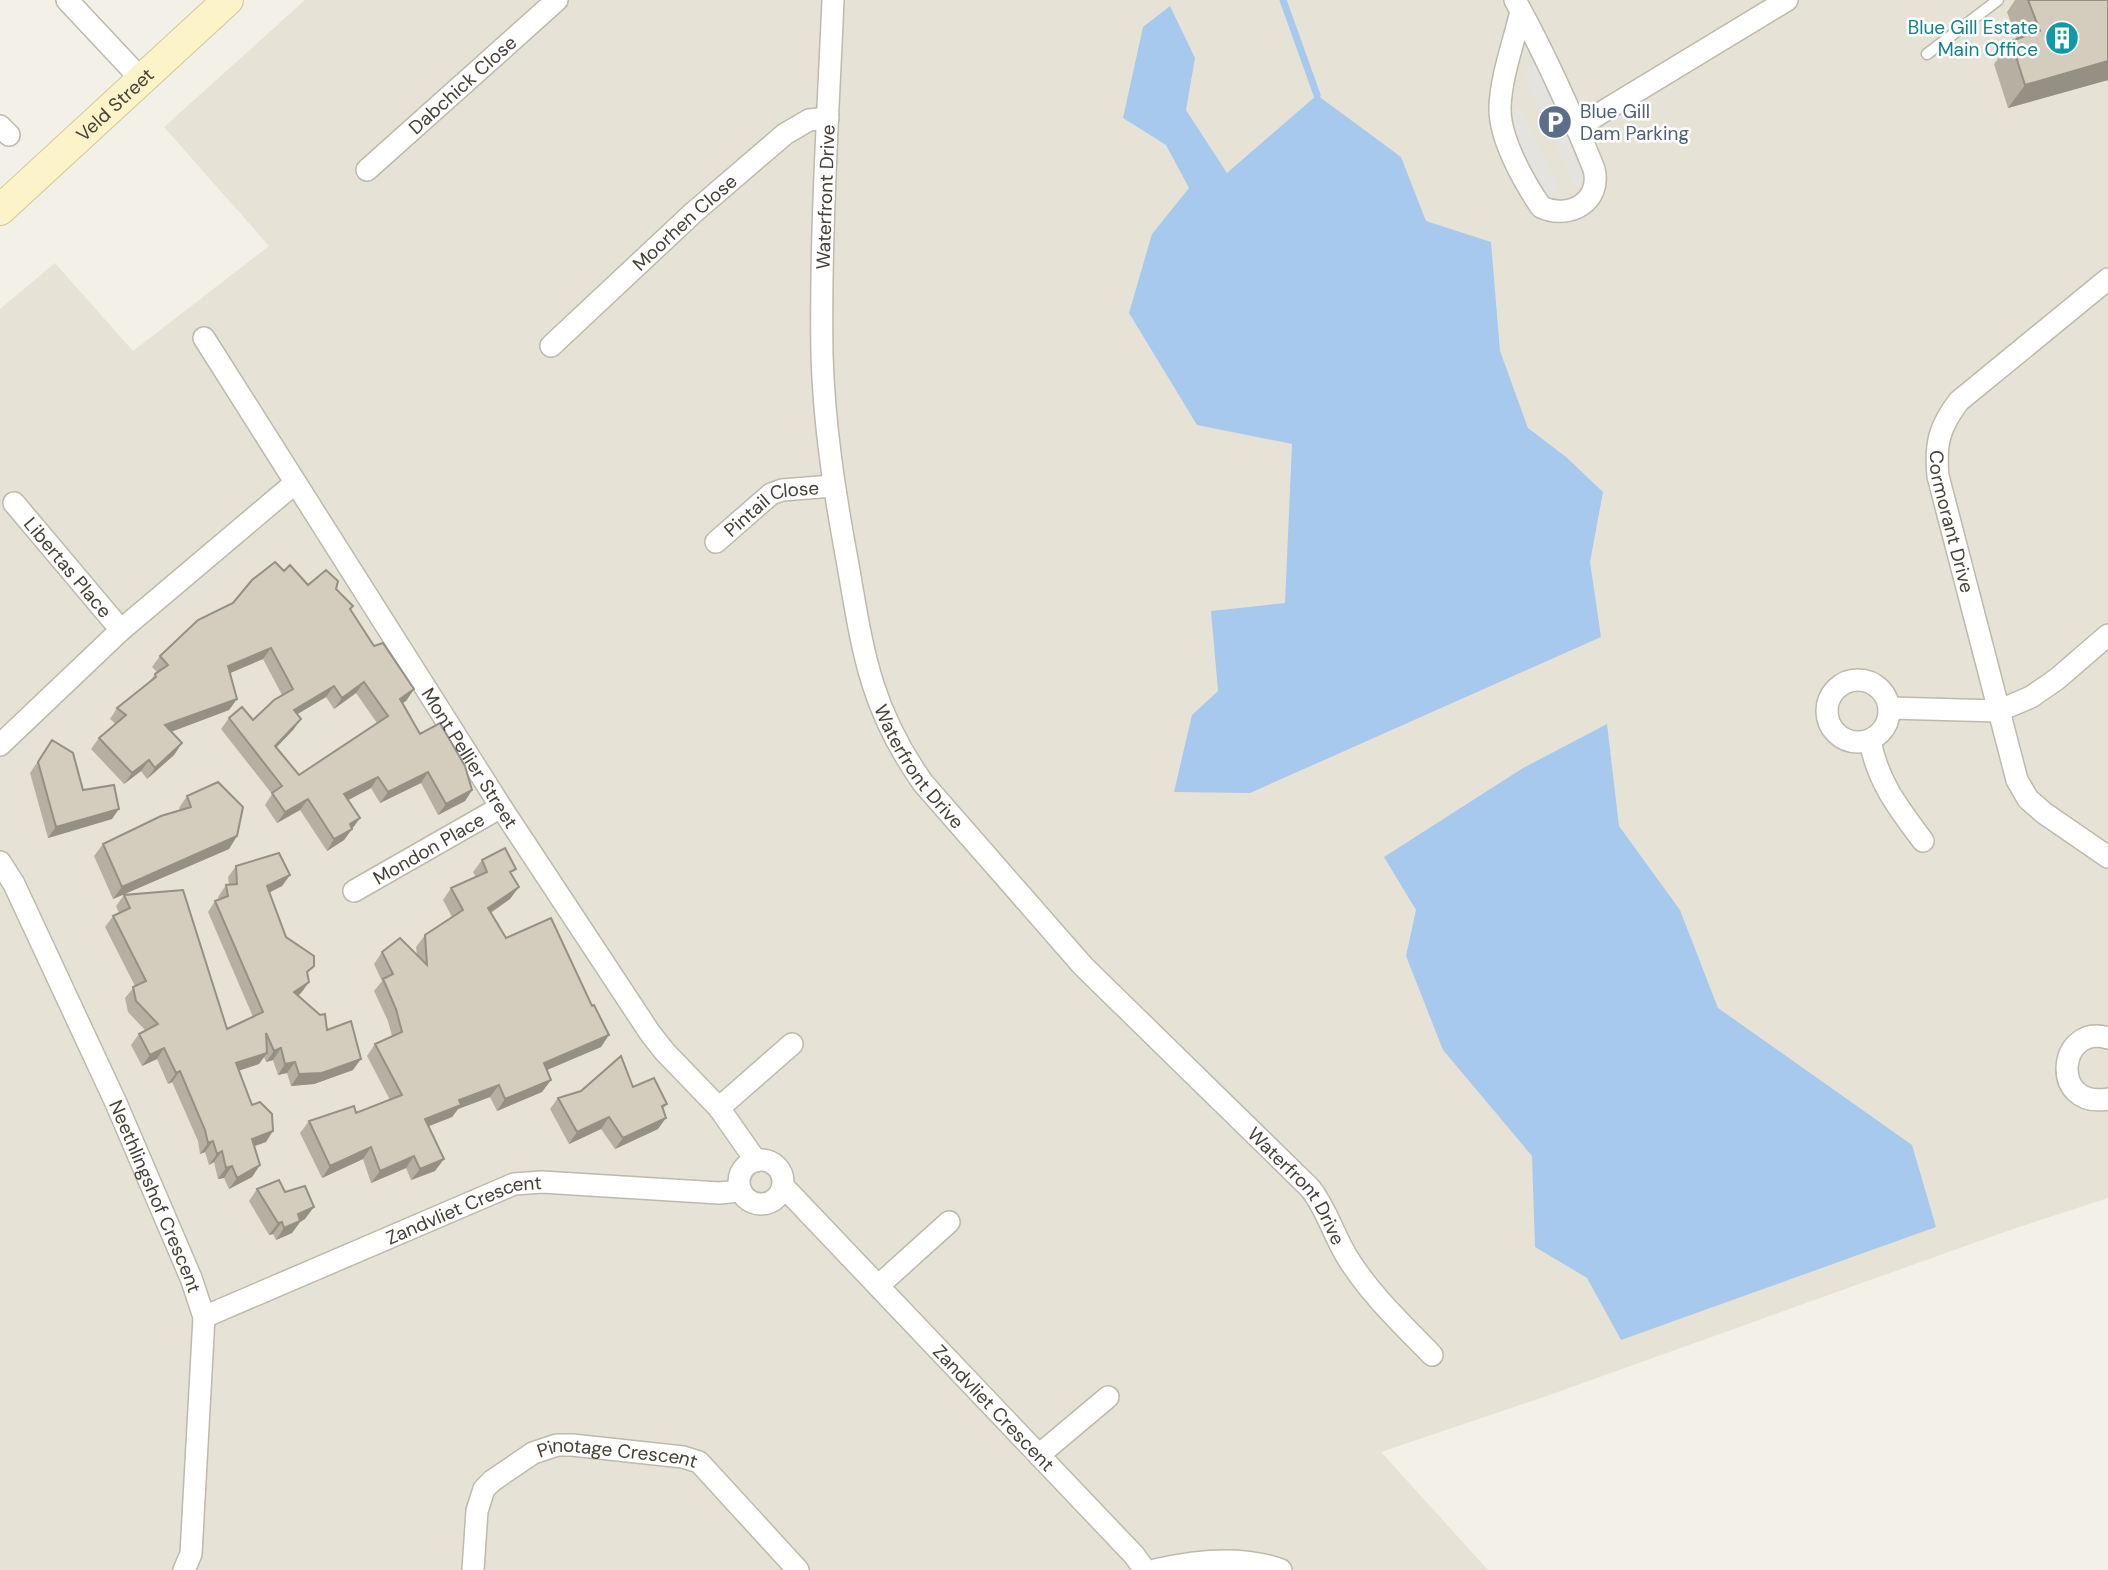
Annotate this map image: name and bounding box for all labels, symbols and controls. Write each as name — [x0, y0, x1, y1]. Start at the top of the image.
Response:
place label: Blue Gill Estate Main Office — [1908, 15, 2038, 62]
building icon: Blue Gill Estate Main Office — [2043, 19, 2081, 57]
street label: Dabchick Close — [403, 30, 522, 140]
street label: Veld Street — [71, 62, 159, 147]
place label: Blue Gill Dam Parking — [1580, 99, 1689, 146]
parking icon: Blue Gill Dam Parking — [1536, 103, 1574, 141]
street label: Waterfront Drive — [810, 124, 841, 270]
street label: Moorhen Close — [627, 169, 742, 276]
street label: Cormorant Drive — [1924, 450, 1980, 595]
street label: Pintail Close — [719, 475, 820, 542]
street label: Libertas Place — [18, 512, 117, 623]
street label: Mont Pellier Street — [416, 683, 524, 833]
street label: Waterfront Drive — [868, 701, 969, 834]
street label: Mondon Place — [369, 807, 489, 891]
street label: Neethlingshof Crescent — [103, 1096, 207, 1296]
street label: Waterfront Drive — [1242, 1122, 1350, 1249]
street label: Zandvliet Crescent — [382, 1170, 543, 1250]
street label: Zandvliet Crescent — [927, 1339, 1060, 1477]
street label: Pinotage Crescent — [534, 1433, 701, 1474]

